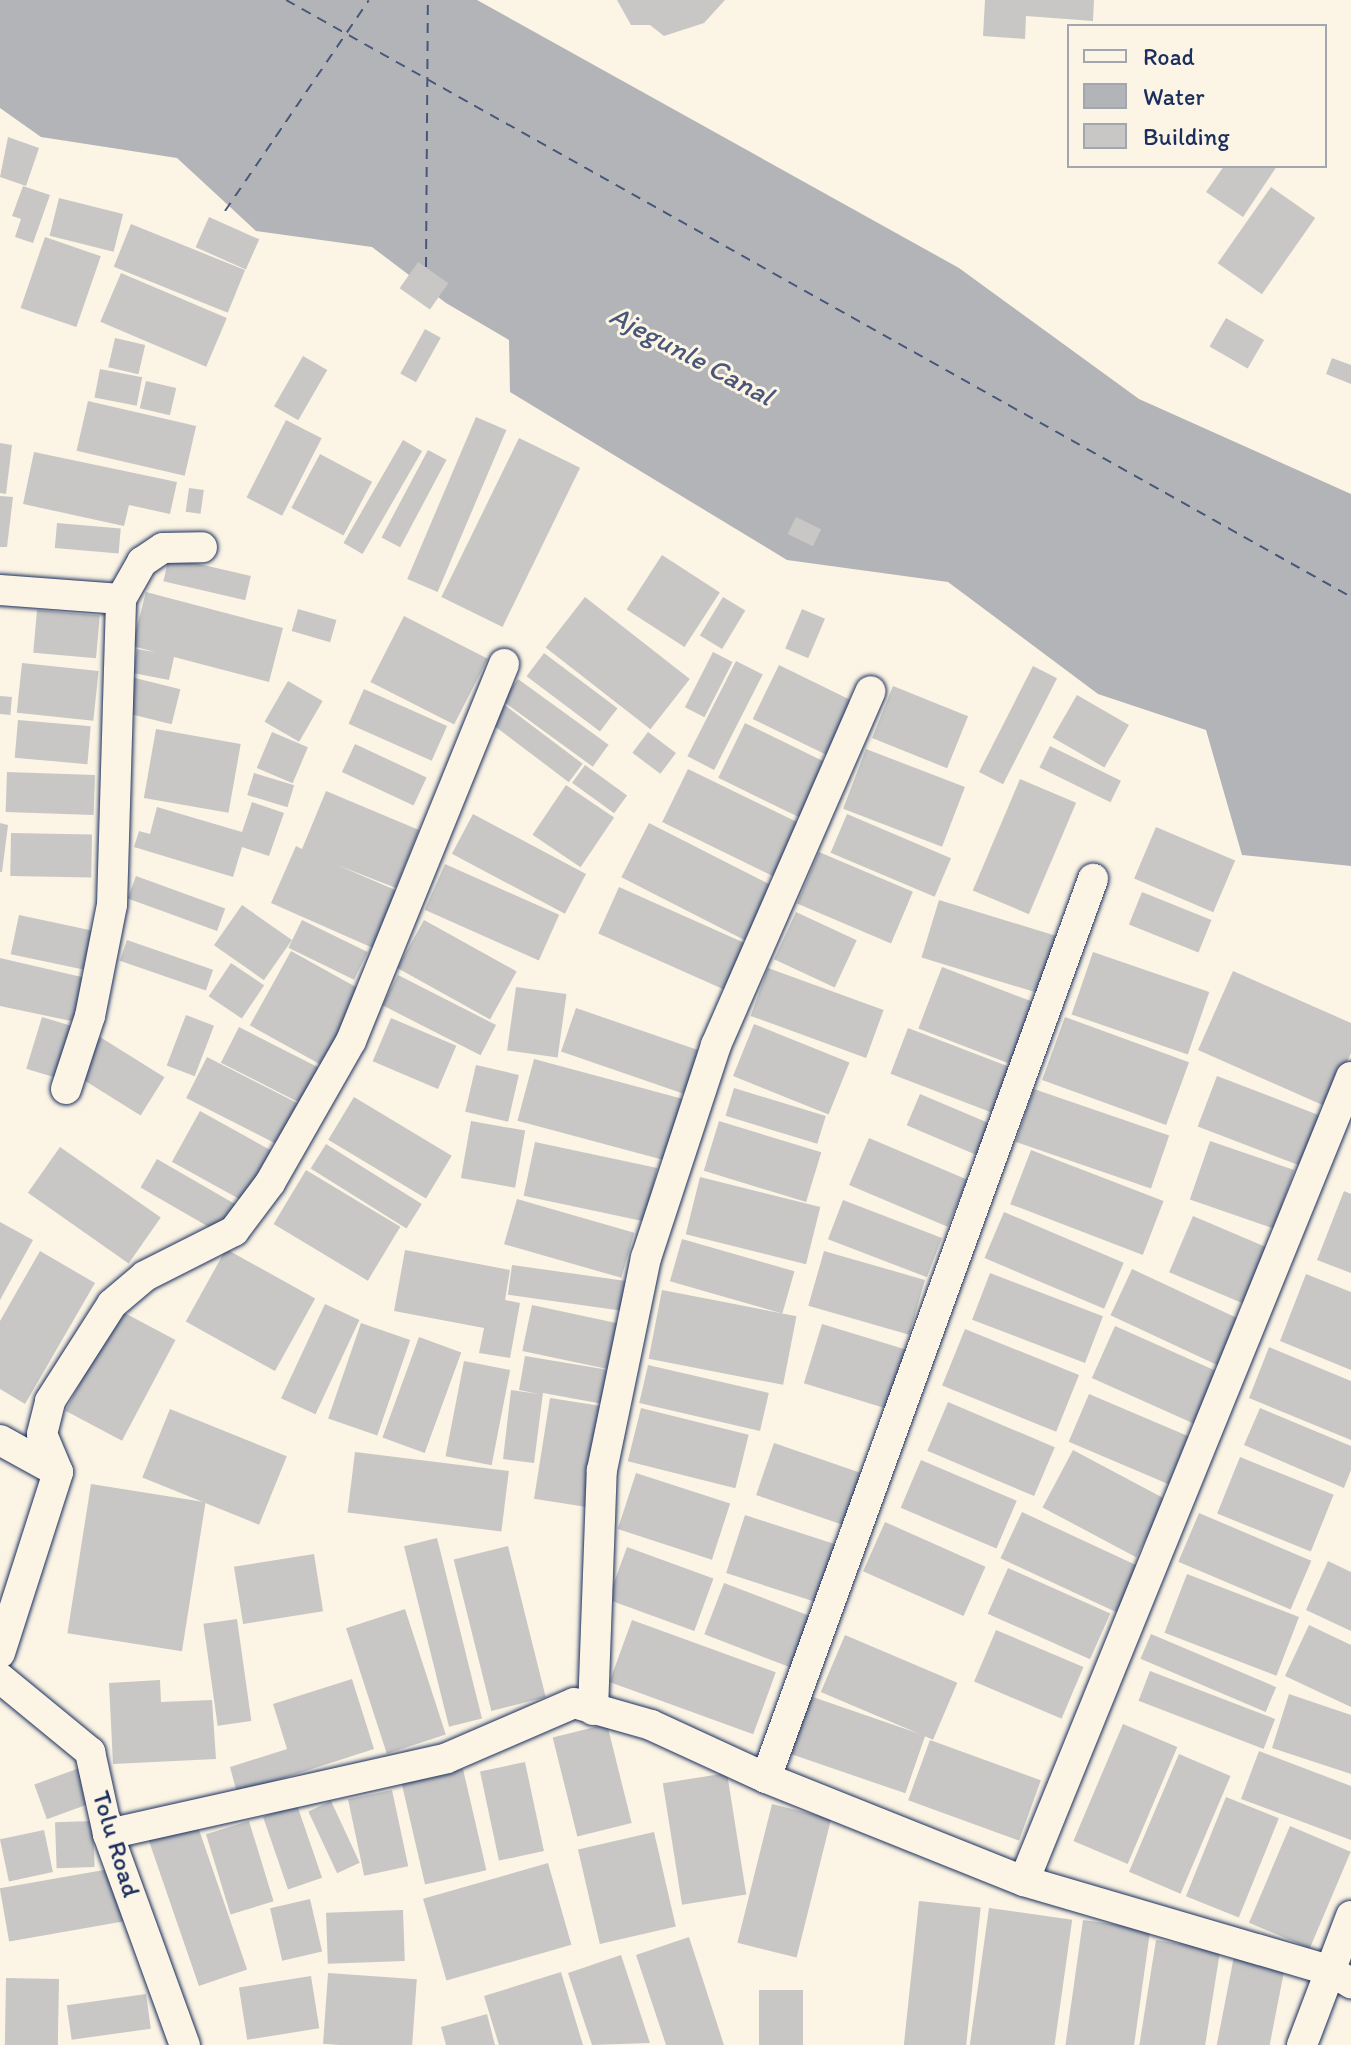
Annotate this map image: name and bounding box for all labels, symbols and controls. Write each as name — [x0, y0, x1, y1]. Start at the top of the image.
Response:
legend — [1067, 24, 1327, 168]
text: Road — [1143, 42, 1195, 71]
text: Water — [1143, 82, 1205, 111]
text: Building — [1143, 122, 1230, 151]
water label: Ajegunle Canal — [604, 298, 780, 412]
street label: Tolu Road — [85, 1787, 147, 1901]

